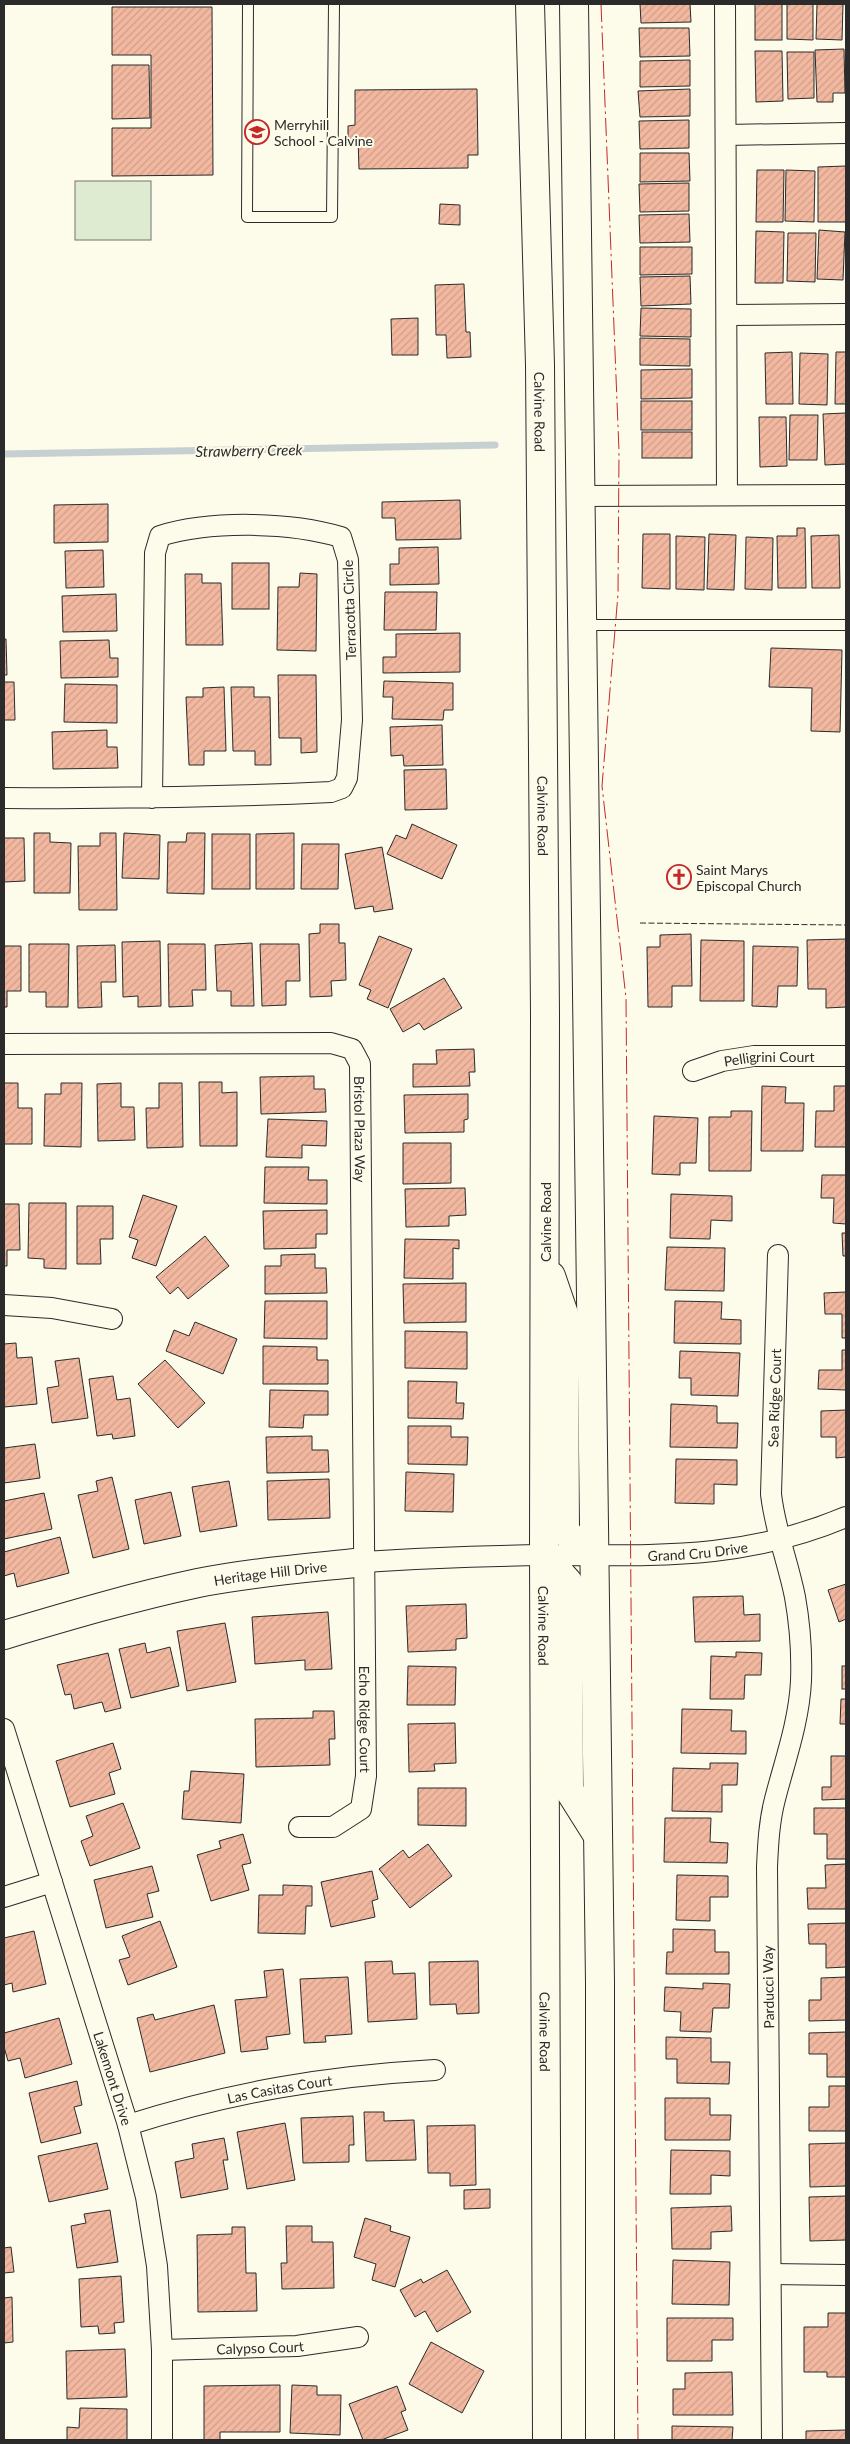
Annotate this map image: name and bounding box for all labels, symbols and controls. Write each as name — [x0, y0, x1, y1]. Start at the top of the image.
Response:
place label: Merryhill School - Calvine — [274, 116, 373, 149]
school or university icon: Merryhill School - Calvine — [244, 119, 270, 145]
street label: Calvine Road — [532, 372, 549, 452]
water label: Strawberry Creek — [195, 440, 304, 460]
street label: Terracotta Circle — [339, 560, 359, 660]
street label: Calvine Road — [535, 776, 552, 856]
place label: Saint Marys Episcopal Church — [696, 861, 802, 894]
church icon: Saint Marys Episcopal Church — [666, 864, 692, 890]
street label: Pelligrini Court — [722, 1047, 814, 1069]
street label: Bristol Plaza Way — [352, 1076, 370, 1183]
street label: Calvine Road — [537, 1182, 554, 1262]
street label: Sea Ridge Court — [764, 1348, 784, 1448]
street label: Grand Cru Drive — [647, 1538, 749, 1563]
street label: Heritage Hill Drive — [212, 1557, 328, 1588]
street label: Calvine Road — [536, 1586, 553, 1666]
street label: Echo Ridge Court — [357, 1666, 374, 1773]
street label: Parducci Way — [759, 1944, 777, 2029]
street label: Calvine Road — [537, 1992, 554, 2072]
street label: Lakemont Drive — [91, 2029, 136, 2127]
street label: Las Casitas Court — [225, 2071, 333, 2106]
street label: Calypso Court — [216, 2337, 305, 2357]

